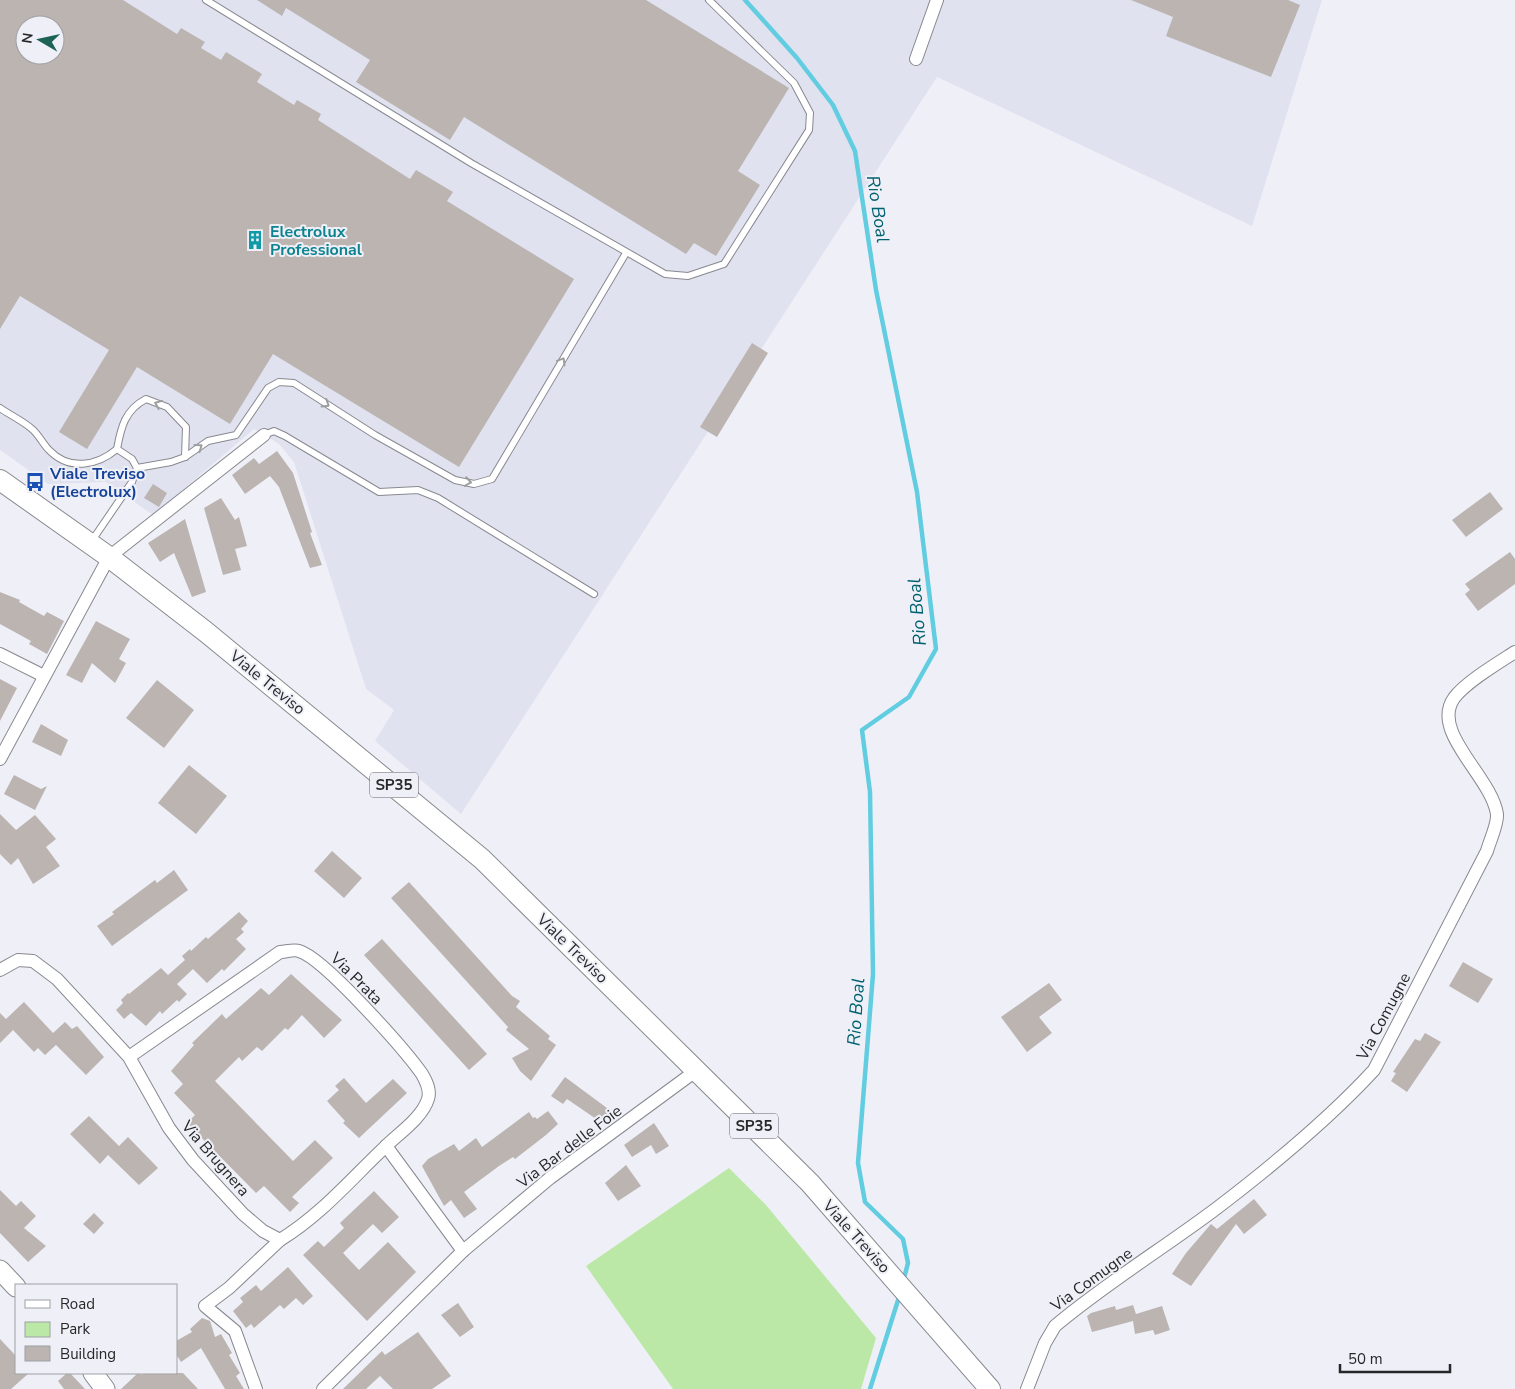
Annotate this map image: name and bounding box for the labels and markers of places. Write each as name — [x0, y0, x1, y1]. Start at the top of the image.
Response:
place label: Electrolux Professional — [270, 221, 362, 261]
building icon: Electrolux Professional — [244, 229, 266, 251]
place label: Viale Treviso (Electrolux) — [49, 463, 145, 503]
bus stop icon: Viale Treviso (Electrolux) — [24, 471, 46, 493]

